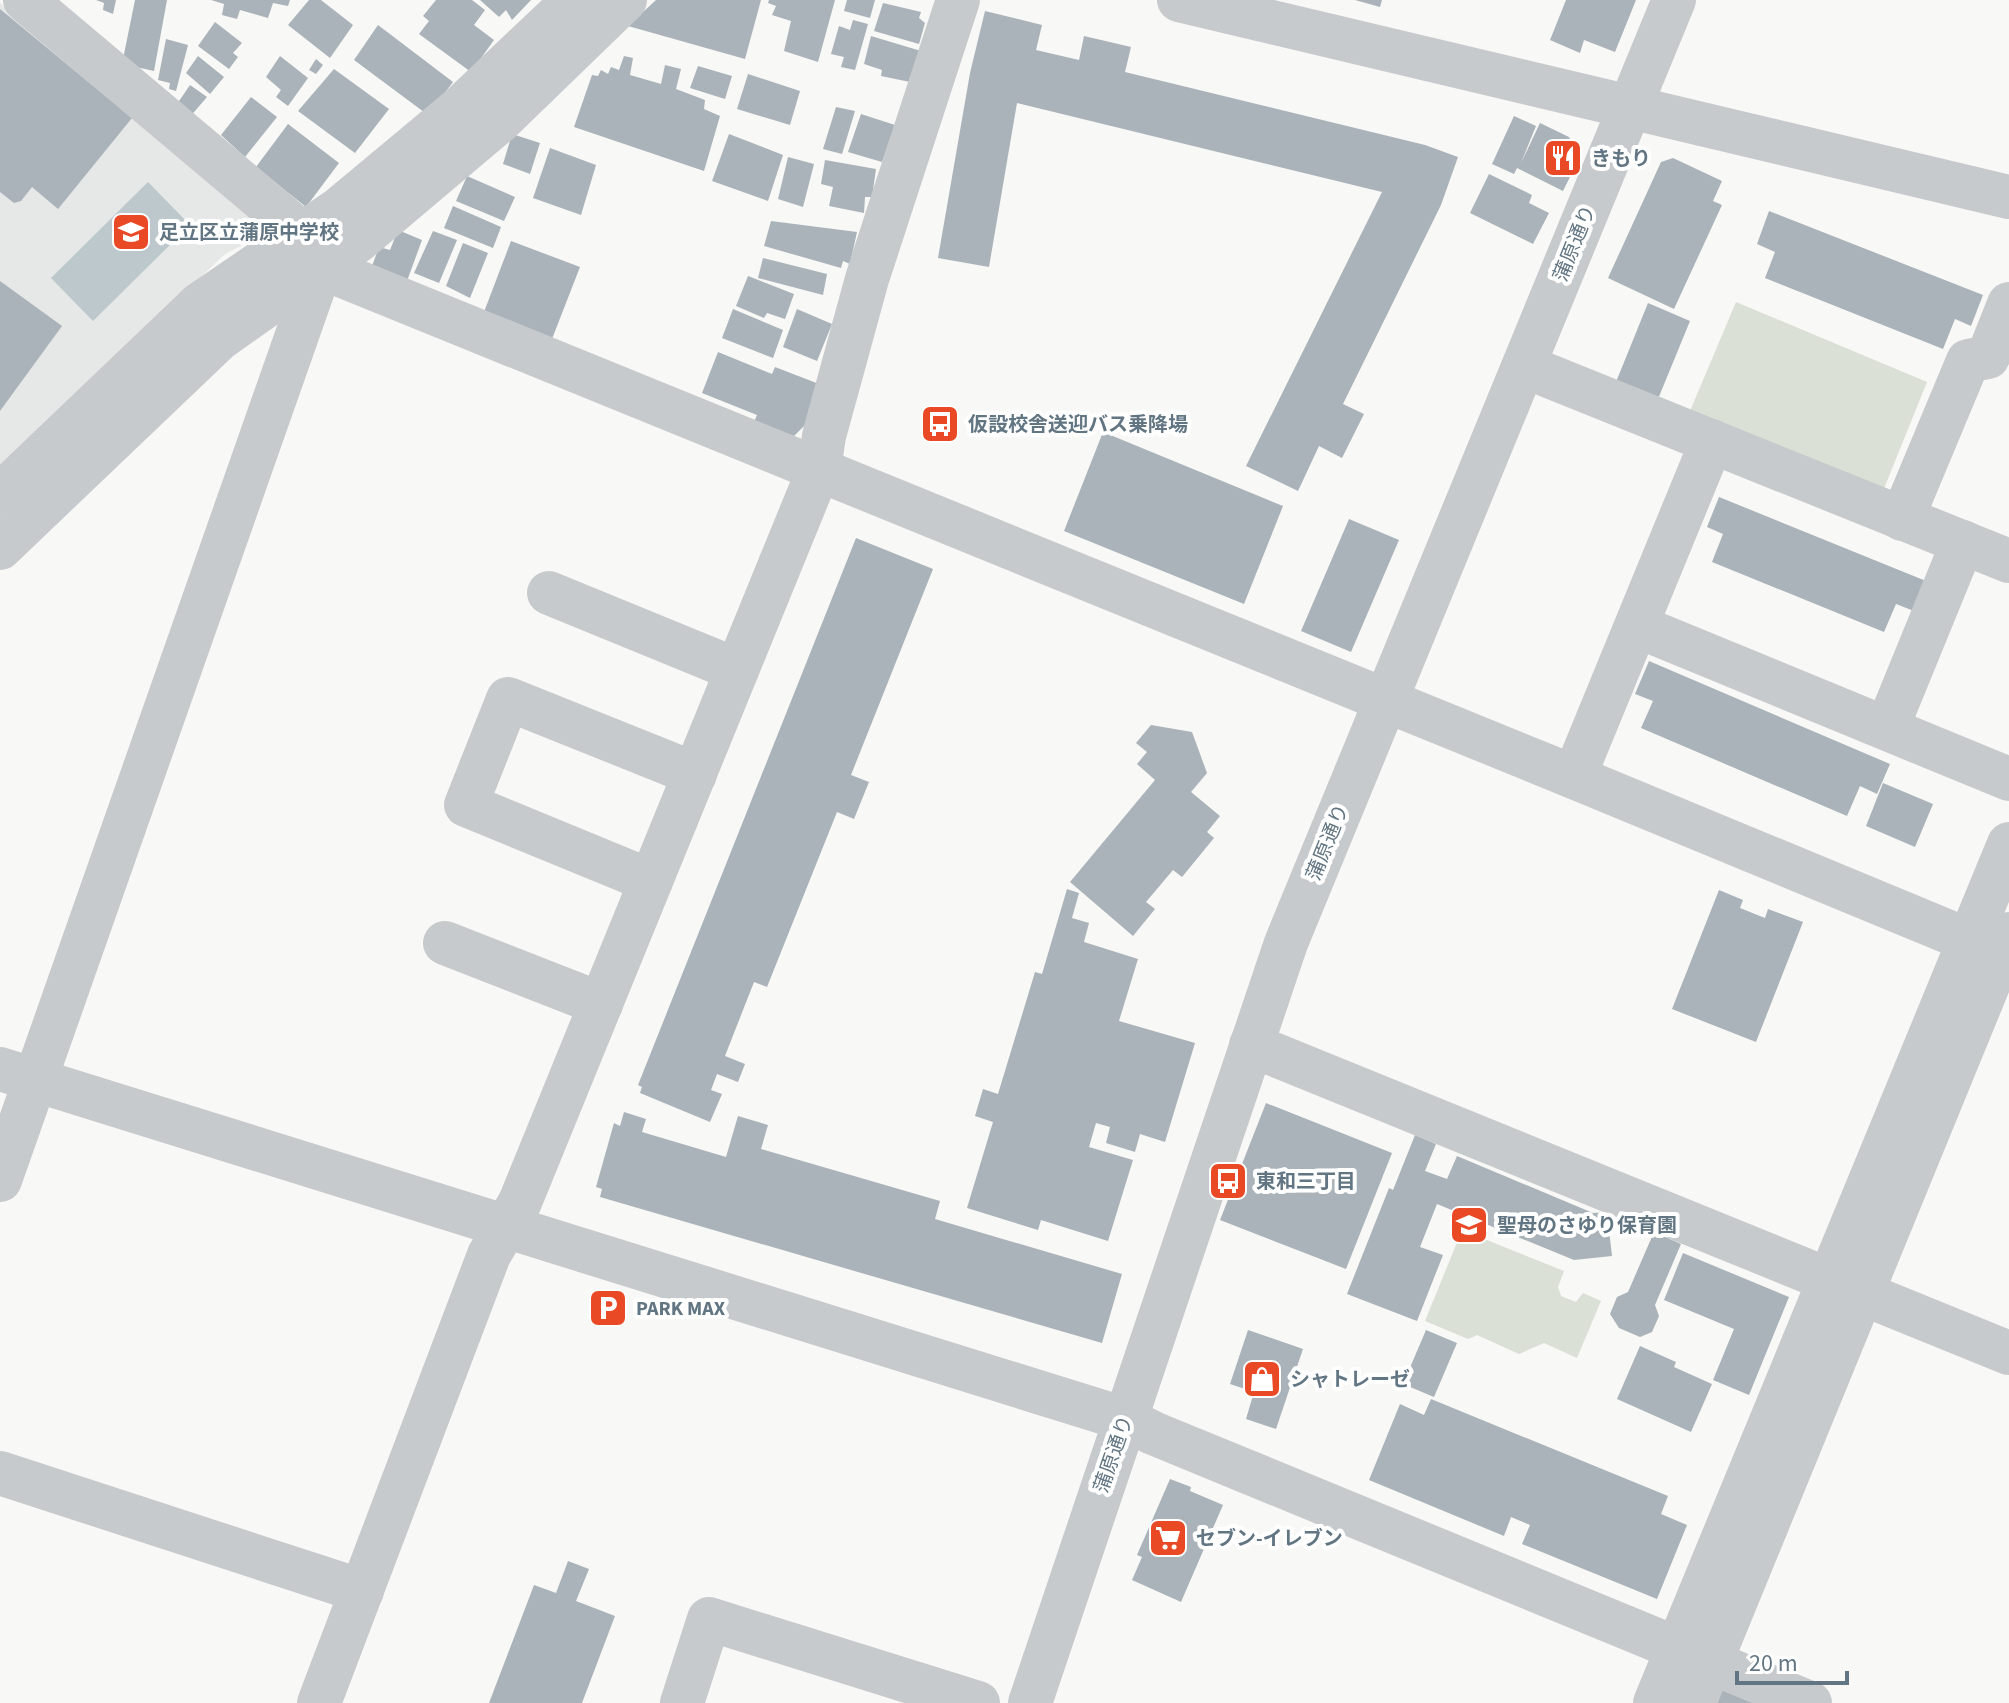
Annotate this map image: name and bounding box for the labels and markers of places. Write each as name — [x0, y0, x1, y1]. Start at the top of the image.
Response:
restaurant icon: きもり — [1542, 137, 1584, 179]
place label: きもり — [1591, 145, 1651, 173]
school or university icon: 足立区立蒲原中学校 — [110, 211, 152, 253]
place label: 足立区立蒲原中学校 — [159, 219, 339, 247]
bus stop icon: 仮設校舎送迎バス乗降場 — [919, 403, 961, 445]
place label: 仮設校舎送迎バス乗降場 — [968, 411, 1188, 439]
bus stop icon: 東和三丁目 — [1207, 1160, 1249, 1202]
place label: 東和三丁目 — [1256, 1168, 1356, 1196]
school or university icon: 聖母のさゆり保育園 — [1448, 1204, 1490, 1246]
place label: 聖母のさゆり保育園 — [1497, 1212, 1677, 1240]
parking icon: PARK MAX — [587, 1287, 629, 1329]
place label: PARK MAX — [636, 1295, 726, 1323]
shop icon: シャトレーゼ — [1241, 1358, 1283, 1400]
place label: シャトレーゼ — [1290, 1366, 1410, 1394]
supermarket icon: セブン-イレブン — [1147, 1517, 1189, 1559]
place label: セブン-イレブン — [1196, 1525, 1343, 1553]

